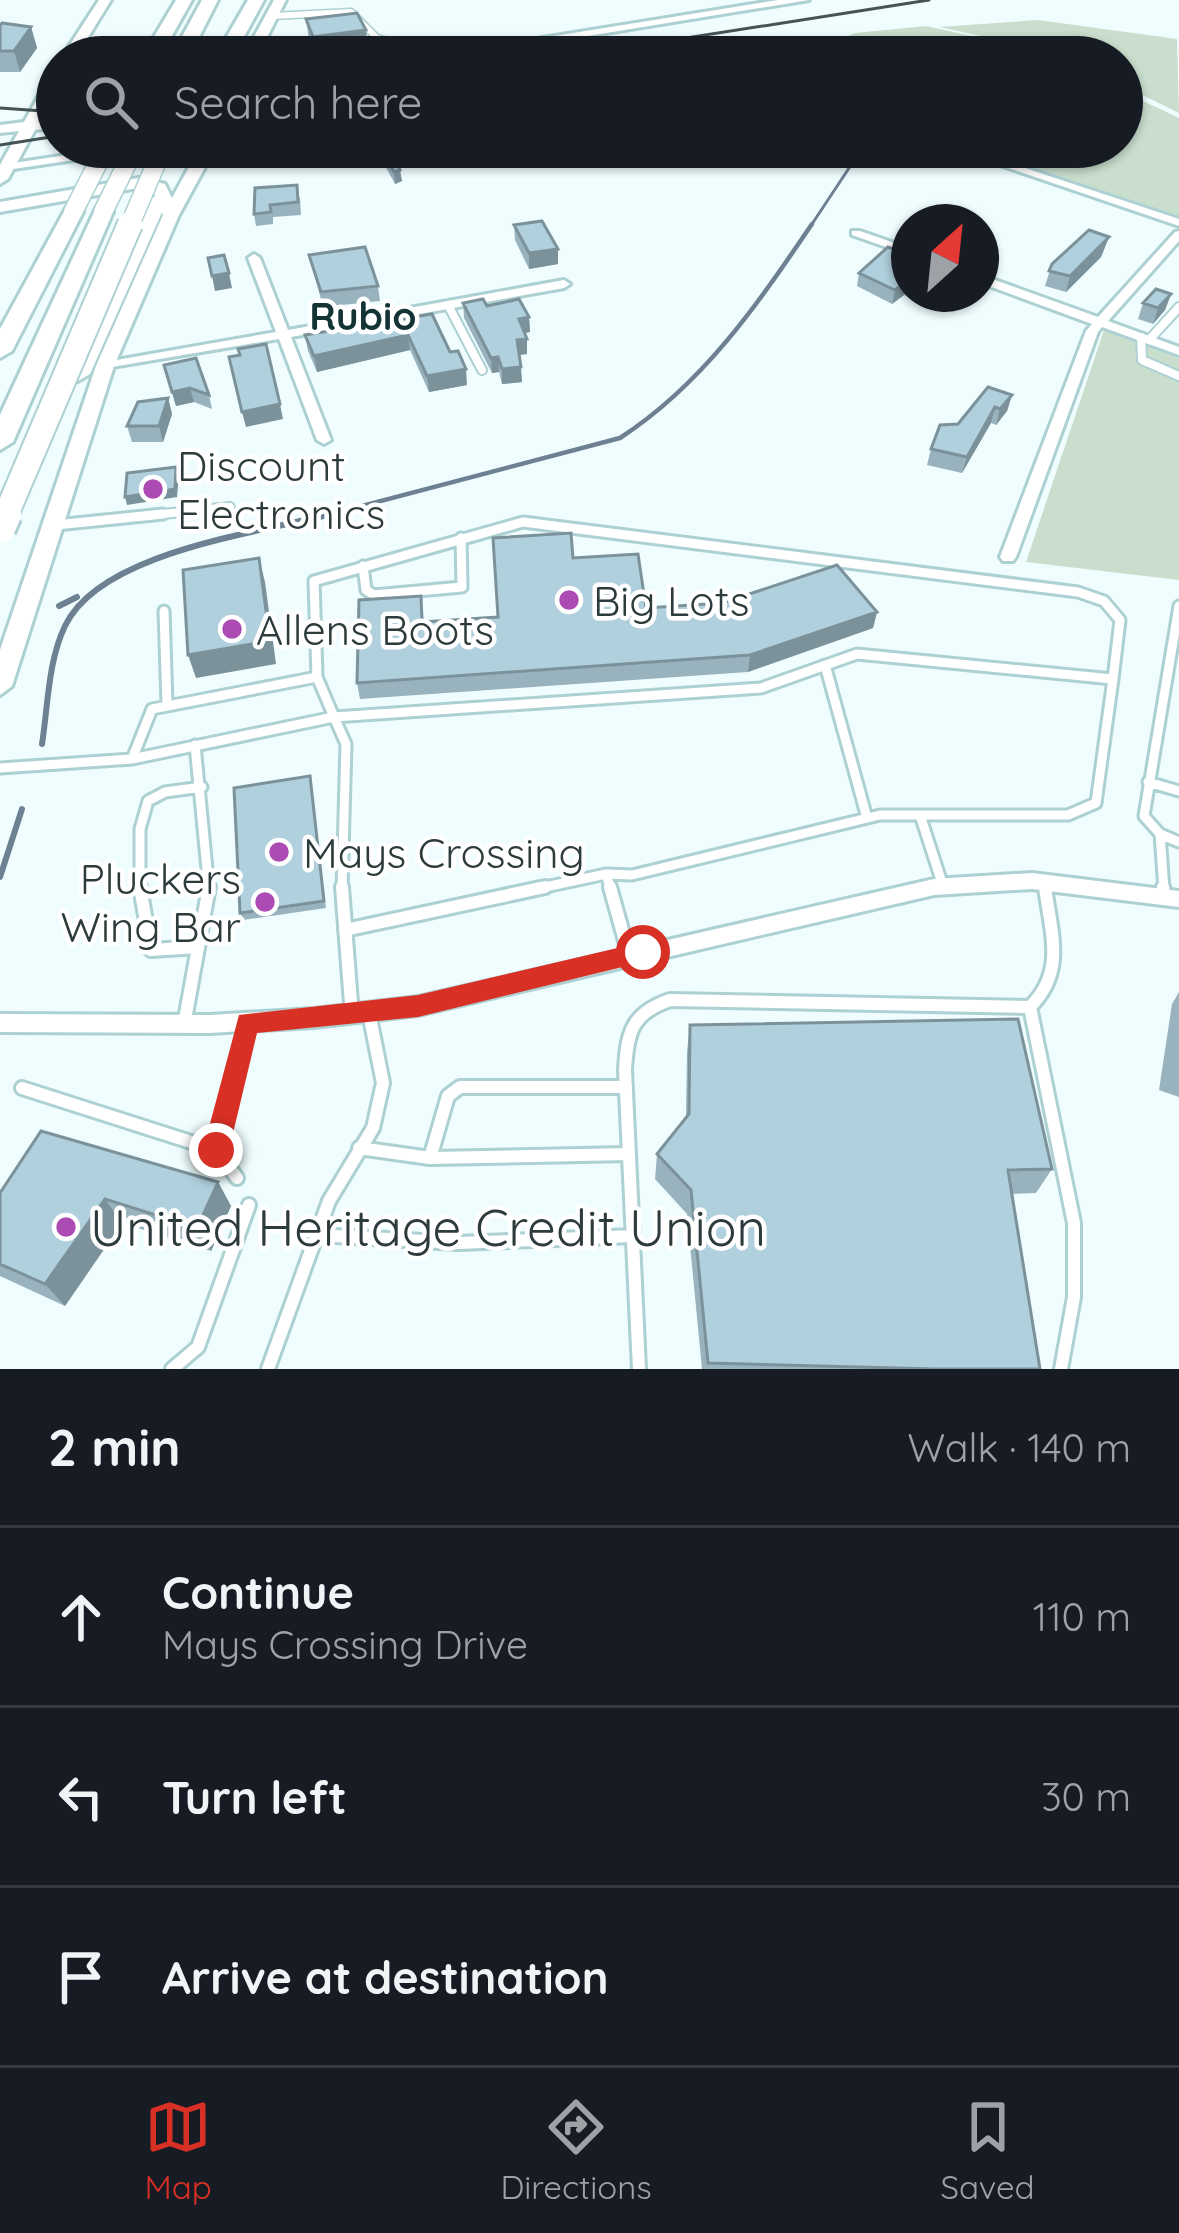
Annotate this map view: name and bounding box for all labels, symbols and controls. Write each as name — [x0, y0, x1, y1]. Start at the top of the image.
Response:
search box — [36, 36, 1143, 168]
icon: search — [78, 69, 144, 135]
text: Search here — [174, 74, 422, 130]
north arrow — [891, 204, 999, 312]
district label: Rubio — [309, 291, 417, 340]
place label: Discount Electronics — [177, 439, 385, 540]
marker: Discount Electronics — [140, 476, 166, 502]
place label: Big Lots — [593, 574, 750, 627]
marker: Big Lots — [556, 587, 582, 613]
place label: Allens Boots — [256, 603, 494, 656]
marker: Allens Boots — [219, 616, 245, 642]
place label: Mays Crossing — [303, 826, 585, 879]
marker: Mays Crossing — [266, 839, 292, 865]
place label: Pluckers Wing Bar — [61, 852, 241, 953]
marker: Pluckers Wing Bar — [252, 889, 278, 915]
route start — [616, 925, 670, 979]
route end — [189, 1123, 243, 1177]
place label: United Heritage Credit Union — [90, 1195, 766, 1259]
marker: United Heritage Credit Union — [53, 1214, 79, 1240]
text: 2 min — [48, 1415, 181, 1479]
text: Walk · 140 m — [907, 1423, 1131, 1472]
text: Continue — [162, 1564, 354, 1620]
icon: ahead — [48, 1584, 114, 1650]
text: 110 m — [1033, 1592, 1131, 1641]
text: Mays Crossing Drive — [162, 1620, 528, 1669]
icon: left — [48, 1764, 114, 1830]
text: Turn left — [162, 1769, 347, 1825]
text: 30 m — [1041, 1772, 1131, 1821]
icon: arrive — [48, 1944, 114, 2010]
text: Arrive at destination — [162, 1949, 608, 2005]
tab: Map — [144, 2094, 212, 2207]
tab: Directions — [500, 2094, 652, 2207]
tab: Saved — [941, 2094, 1035, 2207]

